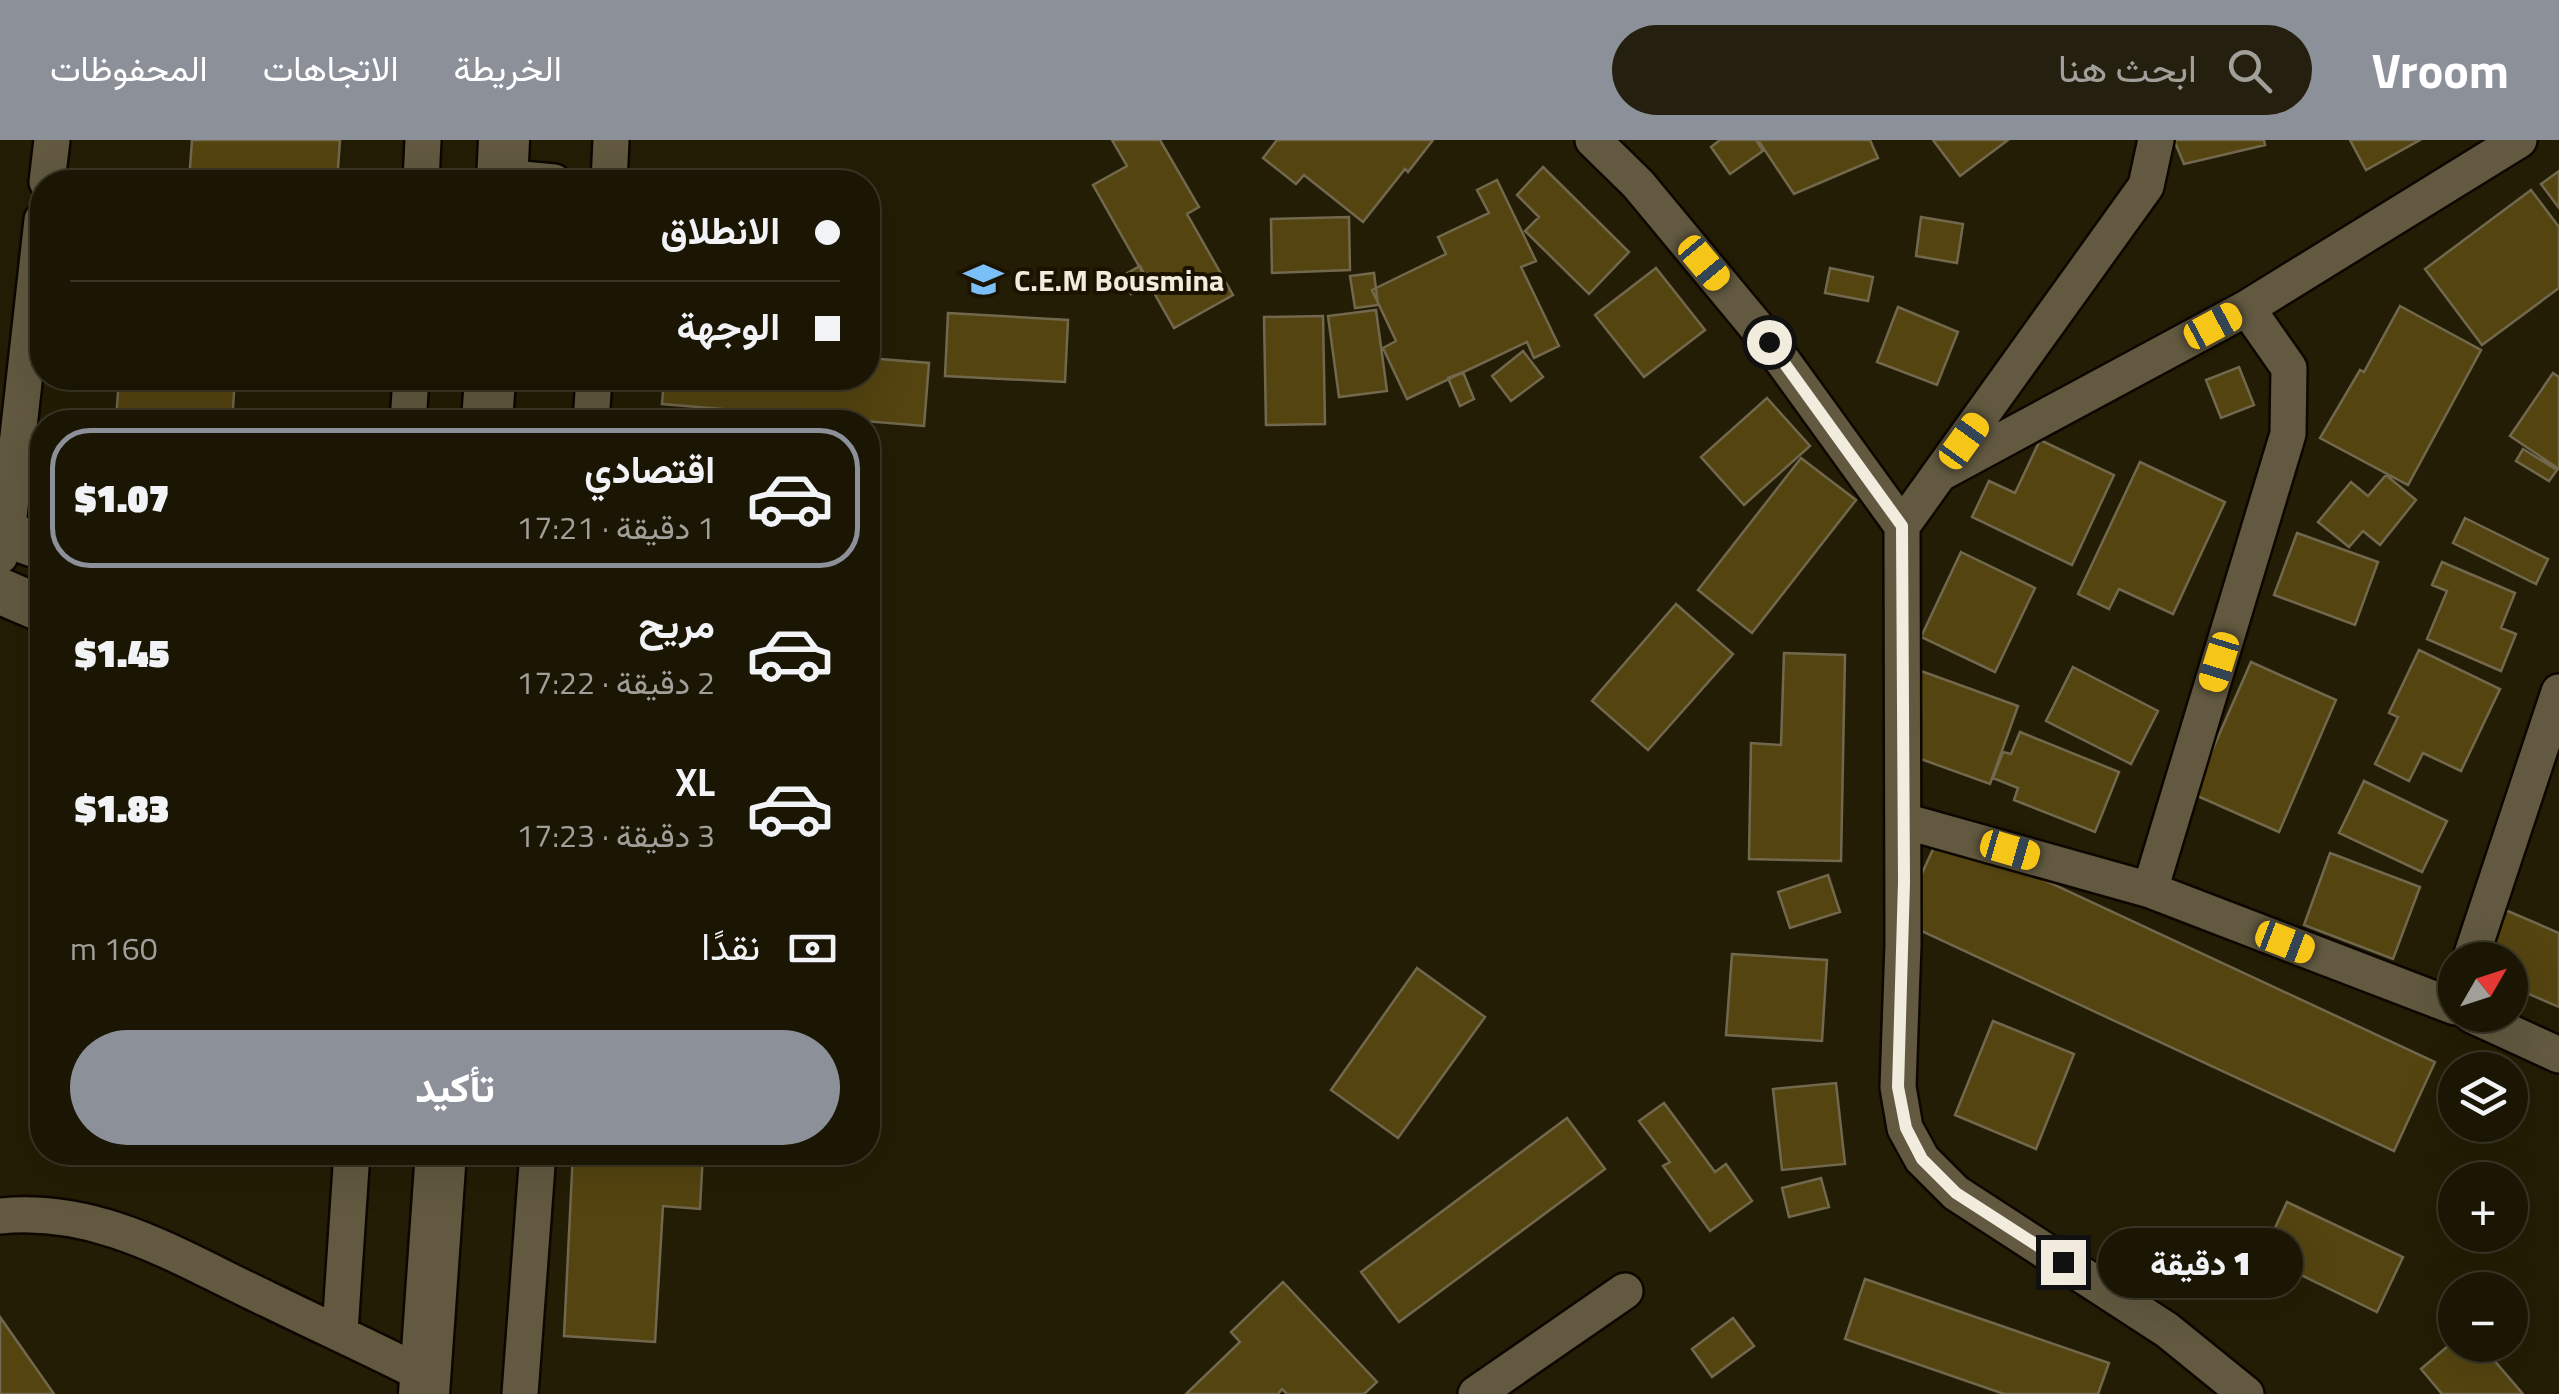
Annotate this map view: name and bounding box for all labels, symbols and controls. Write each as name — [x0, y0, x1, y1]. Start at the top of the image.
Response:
search box — [1612, 25, 2312, 115]
text: Vroom — [2372, 34, 2509, 107]
text: ابحث هنا — [2058, 39, 2197, 97]
text: المحفوظات — [50, 41, 208, 95]
text: الاتجاهات — [263, 41, 399, 95]
text: الخريطة — [454, 41, 562, 95]
icon: search — [2222, 43, 2277, 98]
text: الانطلاق — [661, 201, 780, 259]
car — [1673, 230, 1735, 296]
place label: C.E.M Bousmina — [1014, 257, 1224, 303]
school or university icon: C.E.M Bousmina — [963, 259, 1005, 301]
text: الوجهة — [677, 297, 780, 355]
car — [2179, 299, 2247, 353]
route start — [1747, 320, 1792, 365]
car — [1934, 408, 1994, 474]
text: اقتصادي — [584, 440, 715, 498]
icon: car — [745, 453, 835, 543]
text: $1.07 — [75, 469, 169, 527]
text: 1 دقيقة · 17:21 — [516, 503, 715, 551]
text: مريح — [639, 595, 715, 653]
icon: car — [745, 608, 835, 698]
text: $1.45 — [75, 624, 169, 682]
car — [2196, 629, 2242, 695]
text: 2 دقيقة · 17:22 — [516, 658, 715, 706]
text: XL — [675, 753, 715, 811]
icon: car — [745, 763, 835, 853]
text: $1.83 — [75, 779, 169, 837]
text: 3 دقيقة · 17:23 — [516, 811, 715, 859]
car — [1977, 827, 2043, 873]
text: نقدًا — [701, 917, 760, 975]
car — [2252, 917, 2318, 967]
icon: cash — [785, 921, 840, 976]
text: 160 m — [70, 924, 158, 972]
north arrow — [2438, 942, 2528, 1032]
map controls — [2438, 942, 2528, 1362]
button: تأكيد — [70, 1030, 840, 1145]
button: layers — [2438, 1052, 2528, 1142]
button: + — [2438, 1162, 2528, 1252]
callout: 1 دقيقة — [2098, 1227, 2303, 1297]
text: 1 دقيقة — [2150, 1239, 2251, 1287]
route end — [2041, 1240, 2086, 1285]
button: − — [2438, 1272, 2528, 1362]

